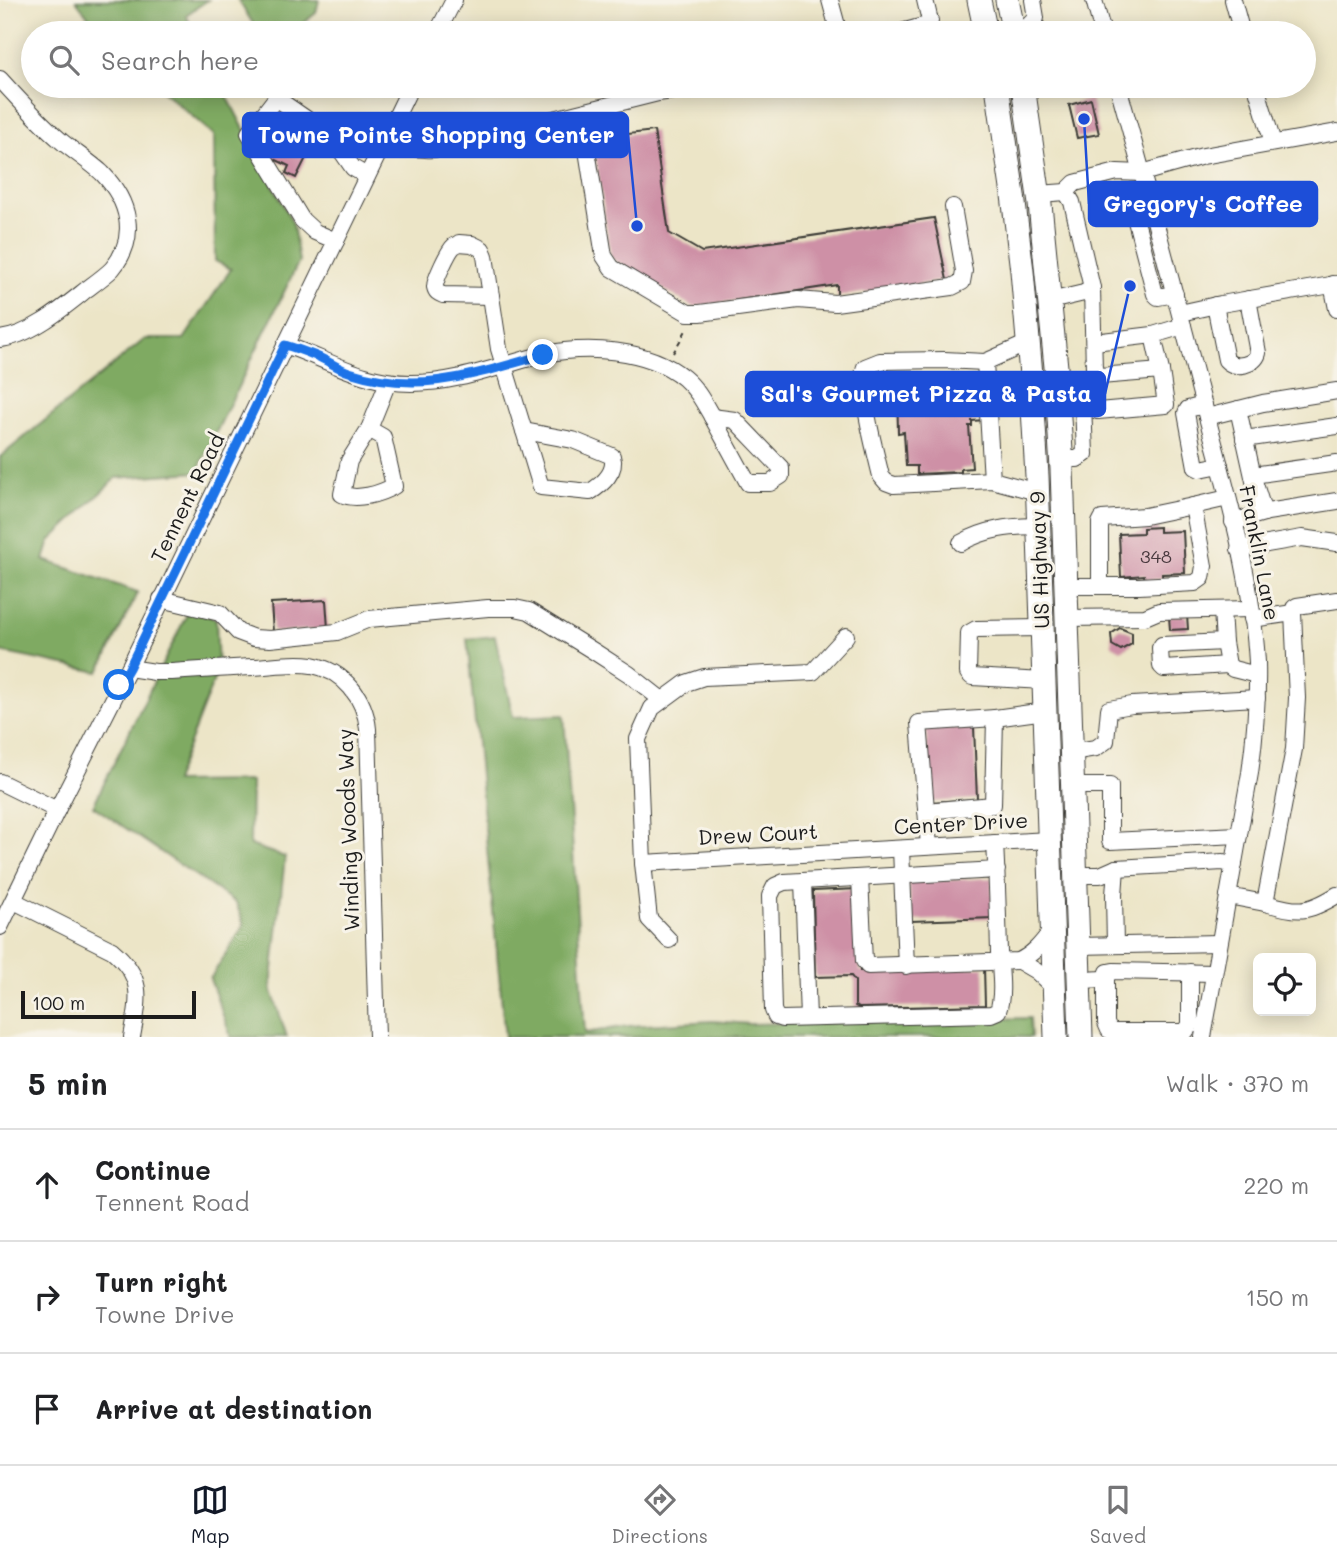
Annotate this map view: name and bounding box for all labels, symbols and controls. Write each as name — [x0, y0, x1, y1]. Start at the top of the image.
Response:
search box — [21, 21, 1316, 98]
icon: search — [45, 41, 83, 79]
text: Search here — [101, 43, 259, 77]
callout: Towne Pointe Shopping Center — [243, 113, 628, 157]
text: Towne Pointe Shopping Center — [258, 119, 614, 149]
callout: Gregory's Coffee — [1089, 182, 1317, 226]
text: Gregory's Coffee — [1103, 188, 1303, 218]
route end — [527, 339, 558, 370]
callout: Sal's Gourmet Pizza & Pasta — [746, 372, 1105, 416]
text: Sal's Gourmet Pizza & Pasta — [760, 378, 1092, 408]
street label: Tennent Road — [144, 428, 230, 567]
street label: Franklin Lane — [1234, 483, 1287, 623]
street label: US Highway 9 — [1023, 491, 1054, 629]
house number: 348 — [1140, 544, 1172, 568]
route start — [103, 669, 134, 700]
street label: Winding Woods Way — [330, 728, 365, 932]
street label: Center Drive — [893, 805, 1029, 840]
street label: Drew Court — [697, 817, 818, 850]
map controls — [1253, 953, 1316, 1016]
button: locate — [1253, 953, 1316, 1016]
scale bar — [21, 988, 196, 1020]
text: 100 m — [32, 990, 85, 1015]
text: 5 min — [28, 1063, 108, 1103]
text: Walk · 370 m — [1166, 1068, 1309, 1098]
text: Continue — [95, 1153, 211, 1187]
icon: ahead — [28, 1166, 66, 1204]
text: 220 m — [1243, 1170, 1309, 1200]
text: Tennent Road — [95, 1187, 249, 1217]
text: Turn right — [95, 1265, 228, 1299]
icon: right — [28, 1278, 66, 1316]
text: 150 m — [1245, 1282, 1309, 1312]
text: Towne Drive — [95, 1299, 234, 1329]
icon: arrive — [28, 1390, 66, 1428]
text: Arrive at destination — [95, 1392, 372, 1426]
tab: Map — [191, 1481, 230, 1548]
tab: Directions — [611, 1481, 708, 1548]
tab: Saved — [1090, 1481, 1146, 1548]

